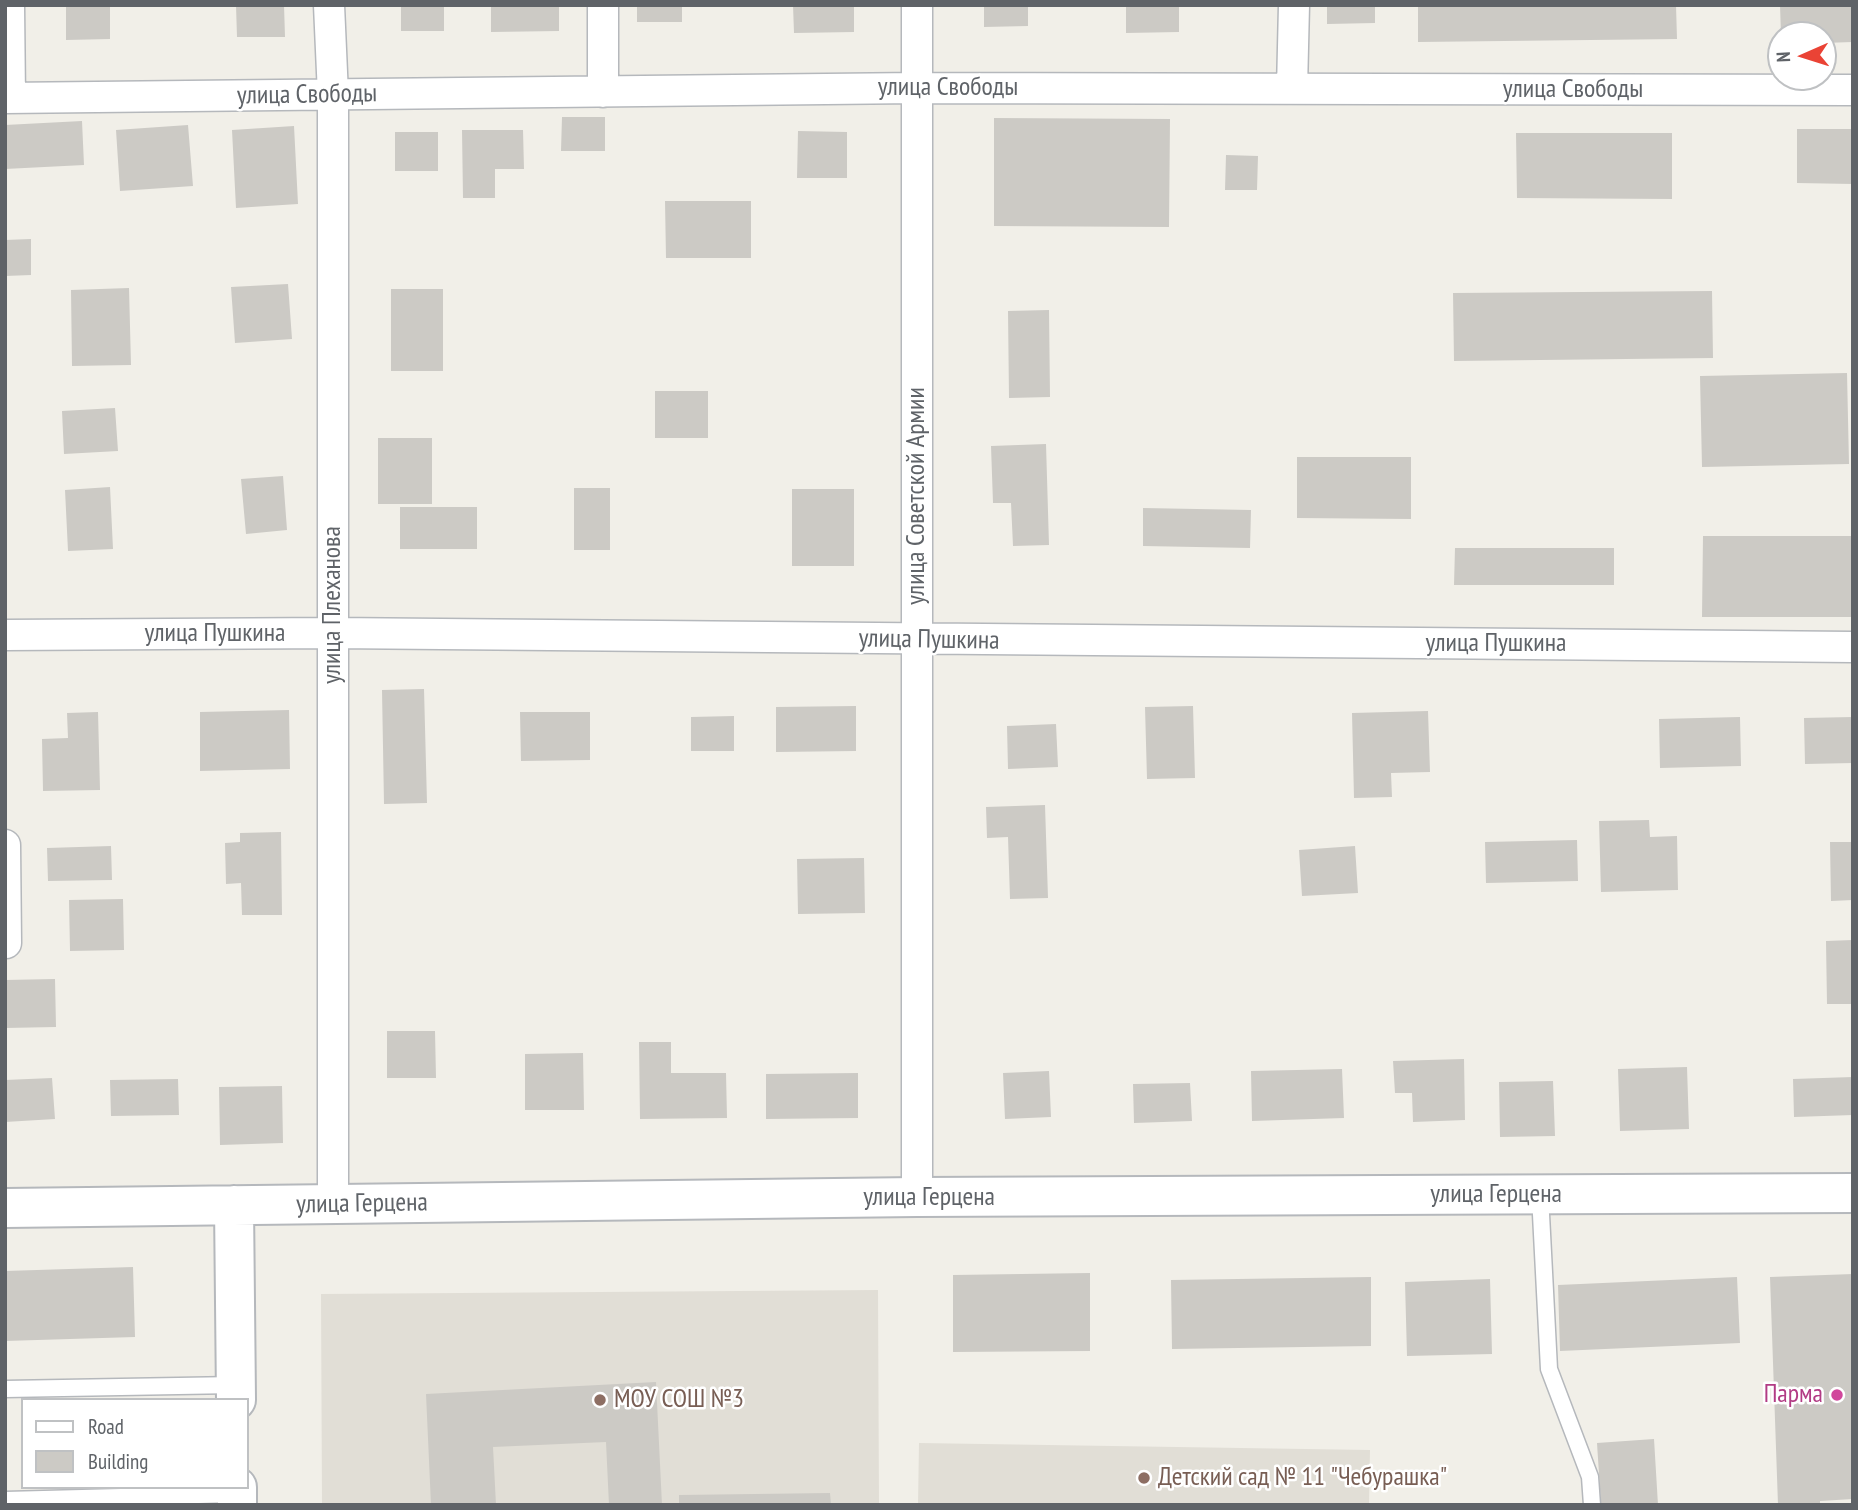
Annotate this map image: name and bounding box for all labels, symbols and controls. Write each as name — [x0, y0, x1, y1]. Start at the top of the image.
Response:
north arrow — [1767, 21, 1837, 91]
text: N — [1771, 51, 1795, 63]
street label: улица Свободы — [878, 72, 1018, 104]
street label: улица Свободы — [1503, 74, 1643, 106]
street label: улица Свободы — [237, 78, 377, 112]
street label: улица Советской Армии — [901, 387, 933, 605]
street label: улица Плеханова — [317, 526, 349, 684]
street label: улица Пушкина — [145, 618, 285, 650]
street label: улица Пушкина — [858, 623, 1000, 657]
street label: улица Пушкина — [1426, 628, 1566, 660]
street label: улица Герцена — [1430, 1179, 1562, 1211]
street label: улица Герцена — [863, 1182, 995, 1214]
street label: улица Герцена — [296, 1187, 428, 1221]
place label: Парма — [1764, 1379, 1823, 1411]
place label: МОУ СОШ №3 — [614, 1384, 744, 1416]
marker: Парма — [1829, 1387, 1845, 1403]
marker: МОУ СОШ №3 — [592, 1392, 608, 1408]
legend — [21, 1398, 248, 1489]
text: Road — [88, 1413, 124, 1440]
text: Building — [88, 1448, 148, 1475]
place label: Детский сад № 11 "Чебурашка" — [1158, 1462, 1447, 1494]
marker: Детский сад № 11 "Чебурашка" — [1136, 1470, 1152, 1486]

